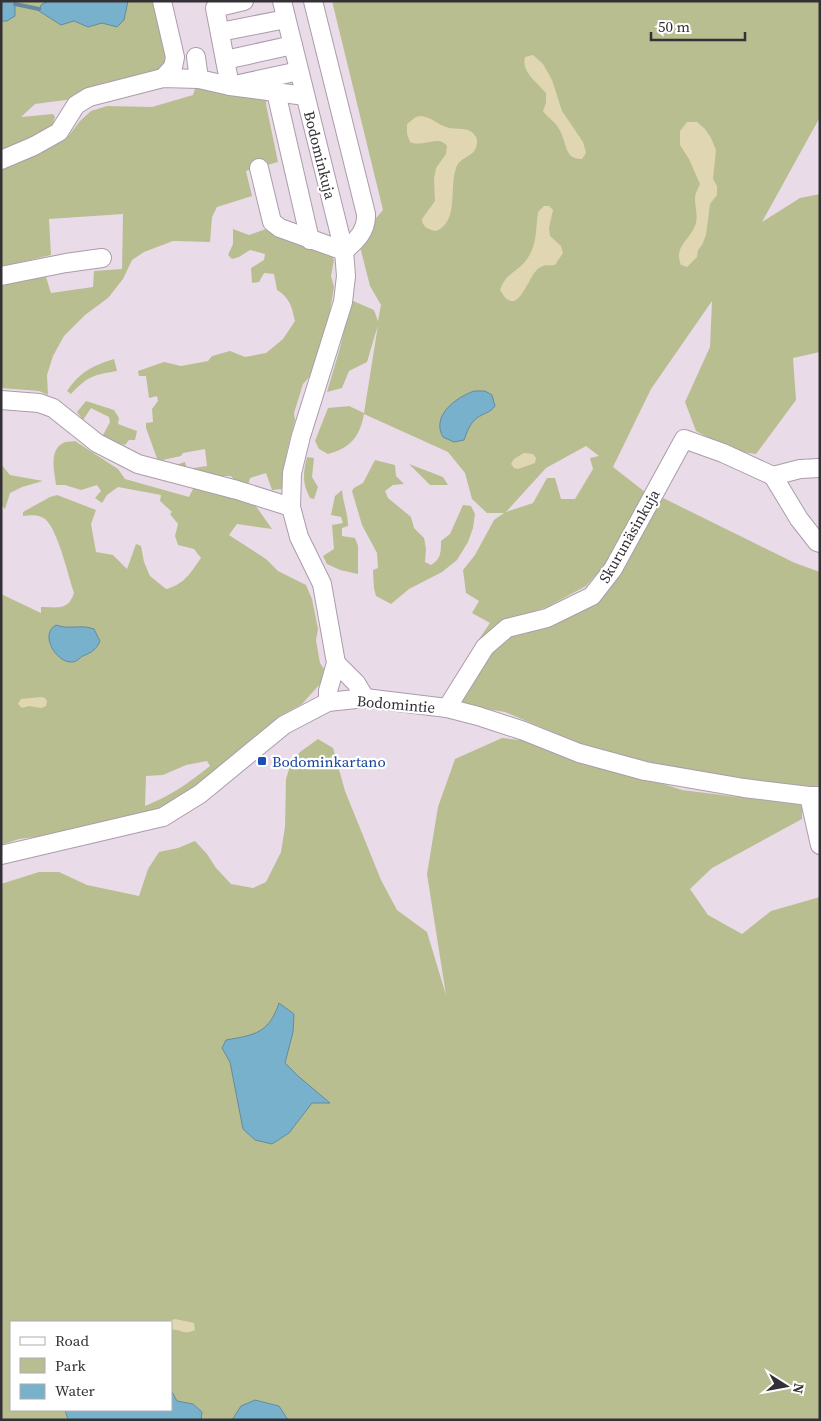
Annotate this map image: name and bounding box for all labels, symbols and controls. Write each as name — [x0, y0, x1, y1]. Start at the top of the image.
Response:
scale bar — [651, 10, 745, 42]
text: 50 m — [658, 16, 690, 37]
street label: Bodominkuja — [299, 109, 341, 202]
street label: Skurunäsinkuja — [594, 485, 665, 587]
street label: Bodomintie — [356, 690, 436, 718]
place label: Bodominkartano — [272, 751, 386, 772]
marker: Bodominkartano — [256, 755, 268, 767]
legend — [10, 1321, 172, 1411]
text: Road — [55, 1330, 89, 1351]
text: Park — [55, 1355, 87, 1376]
north arrow — [761, 1361, 811, 1411]
text: Water — [55, 1380, 96, 1401]
text: N — [788, 1382, 810, 1395]

